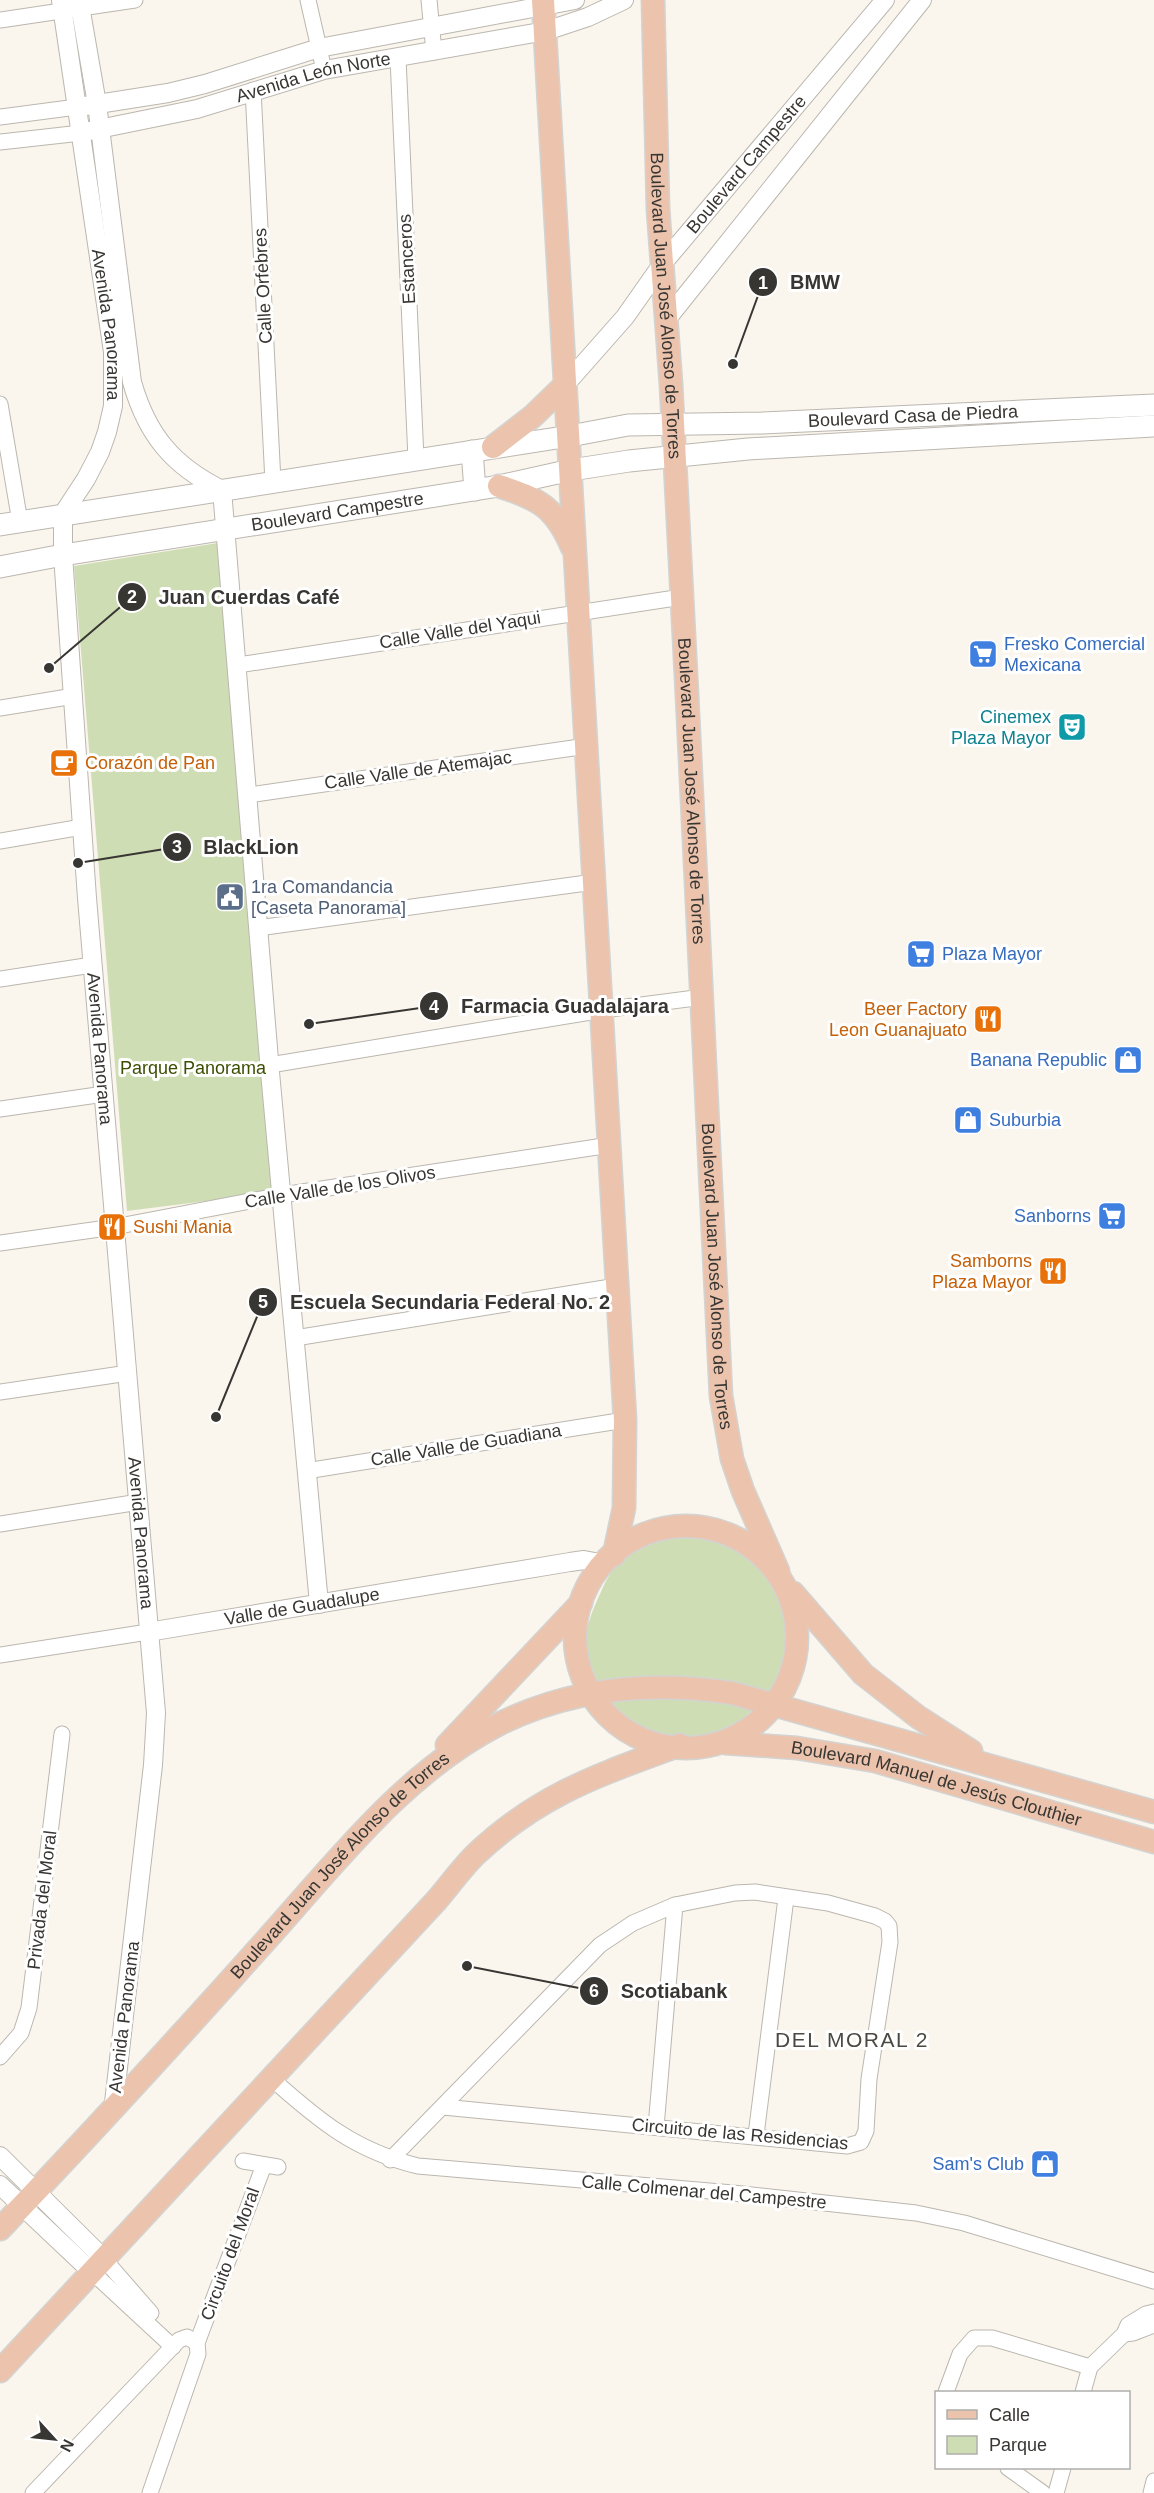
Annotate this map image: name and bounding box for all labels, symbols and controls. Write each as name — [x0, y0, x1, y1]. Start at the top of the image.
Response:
street label: Avenida León Norte — [234, 48, 392, 106]
street label: Boulevard Campestre — [683, 91, 810, 237]
street label: Boulevard Juan José Alonso de Torres — [647, 152, 685, 459]
street label: Estanceros — [395, 214, 419, 304]
street label: Calle Orfebres — [250, 228, 276, 344]
street label: Avenida Panorama — [88, 247, 123, 402]
callout: BMW — [748, 263, 852, 301]
text: BMW — [790, 271, 840, 293]
text: 1 — [758, 273, 768, 293]
street label: Boulevard Casa de Piedra — [807, 401, 1019, 431]
street label: Boulevard Campestre — [250, 488, 425, 535]
callout: Juan Cuerdas Café — [117, 578, 352, 616]
text: Juan Cuerdas Café — [158, 586, 340, 608]
text: 2 — [127, 587, 137, 607]
street label: Calle Valle del Yaqui — [378, 607, 542, 653]
place label: Fresko Comercial Mexicana — [1004, 634, 1145, 675]
street label: Boulevard Juan José Alonso de Torres — [674, 637, 709, 945]
supermarket icon: Fresko Comercial Mexicana — [967, 638, 999, 670]
place label: Cinemex Plaza Mayor — [951, 707, 1051, 748]
theatre icon: Cinemex Plaza Mayor — [1056, 711, 1088, 743]
cafe icon: Corazón de Pan — [48, 747, 80, 779]
street label: Calle Valle de Atemajac — [323, 747, 513, 793]
place label: Corazón de Pan — [85, 753, 215, 773]
callout: BlackLion — [162, 828, 311, 866]
text: BlackLion — [203, 836, 299, 858]
text: 3 — [172, 837, 182, 857]
place label: 1ra Comandancia [Caseta Panorama] — [251, 877, 406, 918]
public building icon: 1ra Comandancia [Caseta Panorama] — [214, 881, 246, 913]
supermarket icon: Plaza Mayor — [905, 938, 937, 970]
place label: Plaza Mayor — [942, 944, 1042, 964]
street label: Avenida Panorama — [83, 972, 116, 1127]
callout: Farmacia Guadalajara — [419, 987, 681, 1025]
text: Farmacia Guadalajara — [461, 995, 670, 1017]
text: 4 — [429, 997, 439, 1017]
place label: Beer Factory Leon Guanajuato — [829, 999, 967, 1040]
restaurant icon: Beer Factory Leon Guanajuato — [972, 1003, 1004, 1035]
shop icon: Banana Republic — [1112, 1044, 1144, 1076]
place label: Banana Republic — [970, 1050, 1107, 1070]
park label: Parque Panorama — [120, 1058, 267, 1078]
shop icon: Suburbia — [952, 1104, 984, 1136]
place label: Suburbia — [989, 1110, 1062, 1130]
street label: Boulevard Juan José Alonso de Torres — [698, 1123, 737, 1431]
street label: Calle Valle de los Olivos — [243, 1162, 437, 1212]
supermarket icon: Sanborns — [1096, 1200, 1128, 1232]
place label: Sanborns — [1014, 1206, 1091, 1226]
restaurant icon: Sushi Mania — [96, 1211, 128, 1243]
place label: Sushi Mania — [133, 1217, 233, 1237]
place label: Samborns Plaza Mayor — [932, 1251, 1032, 1292]
restaurant icon: Samborns Plaza Mayor — [1037, 1255, 1069, 1287]
callout: Escuela Secundaria Federal No. 2 — [248, 1283, 622, 1321]
text: Escuela Secundaria Federal No. 2 — [290, 1291, 610, 1313]
text: 5 — [258, 1292, 268, 1312]
street label: Calle Valle de Guadiana — [369, 1420, 564, 1470]
street label: Avenida Panorama — [124, 1456, 157, 1611]
street label: Valle de Guadalupe — [223, 1584, 381, 1629]
street label: Boulevard Manuel de Jesús Clouthier — [790, 1737, 1084, 1830]
street label: Boulevard Juan José Alonso de Torres — [226, 1748, 453, 1983]
street label: Privada del Moral — [24, 1829, 60, 1971]
street label: Avenida Panorama — [105, 1939, 143, 2094]
callout: Scotiabank — [579, 1972, 740, 2010]
text: Scotiabank — [621, 1980, 728, 2002]
text: 6 — [589, 1981, 599, 2001]
district label: DEL MORAL 2 — [775, 2028, 929, 2051]
street label: Circuito de las Residencias — [631, 2115, 849, 2153]
shop icon: Sam's Club — [1029, 2148, 1061, 2180]
place label: Sam's Club — [933, 2154, 1024, 2174]
street label: Calle Colmenar del Campestre — [581, 2171, 827, 2213]
street label: Circuito del Moral — [197, 2185, 263, 2323]
legend — [935, 2391, 1130, 2469]
text: Calle — [989, 2405, 1030, 2425]
north arrow — [24, 2409, 84, 2469]
text: Parque — [989, 2435, 1047, 2455]
text: N — [57, 2437, 77, 2455]

